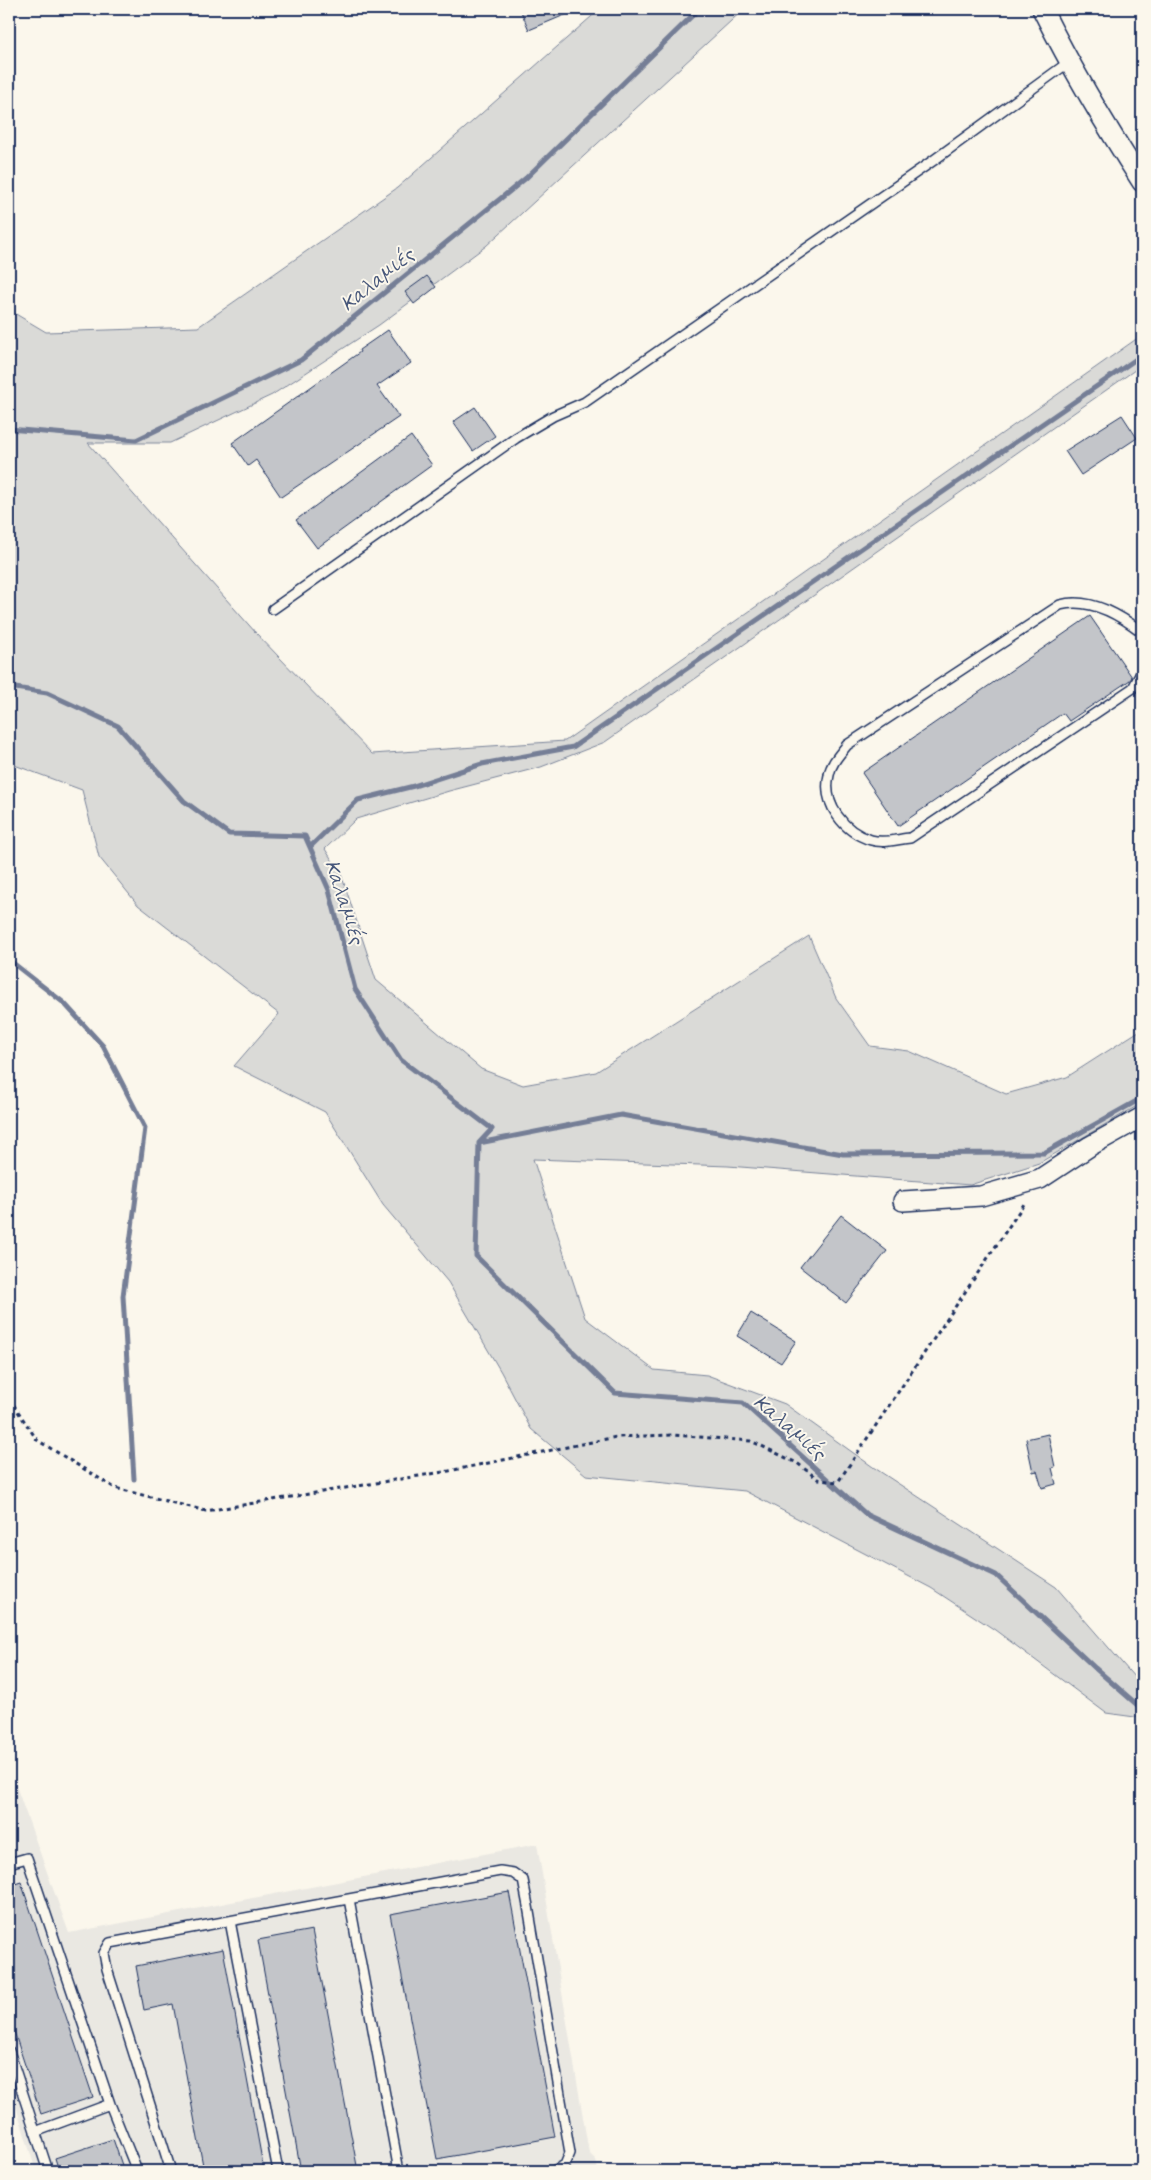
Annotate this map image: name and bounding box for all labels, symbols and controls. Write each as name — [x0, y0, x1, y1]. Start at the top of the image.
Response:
water label: Καλαμιές — [336, 241, 421, 318]
water label: Καλαμιές — [317, 857, 370, 949]
water label: Καλαμιές — [747, 1389, 832, 1468]

